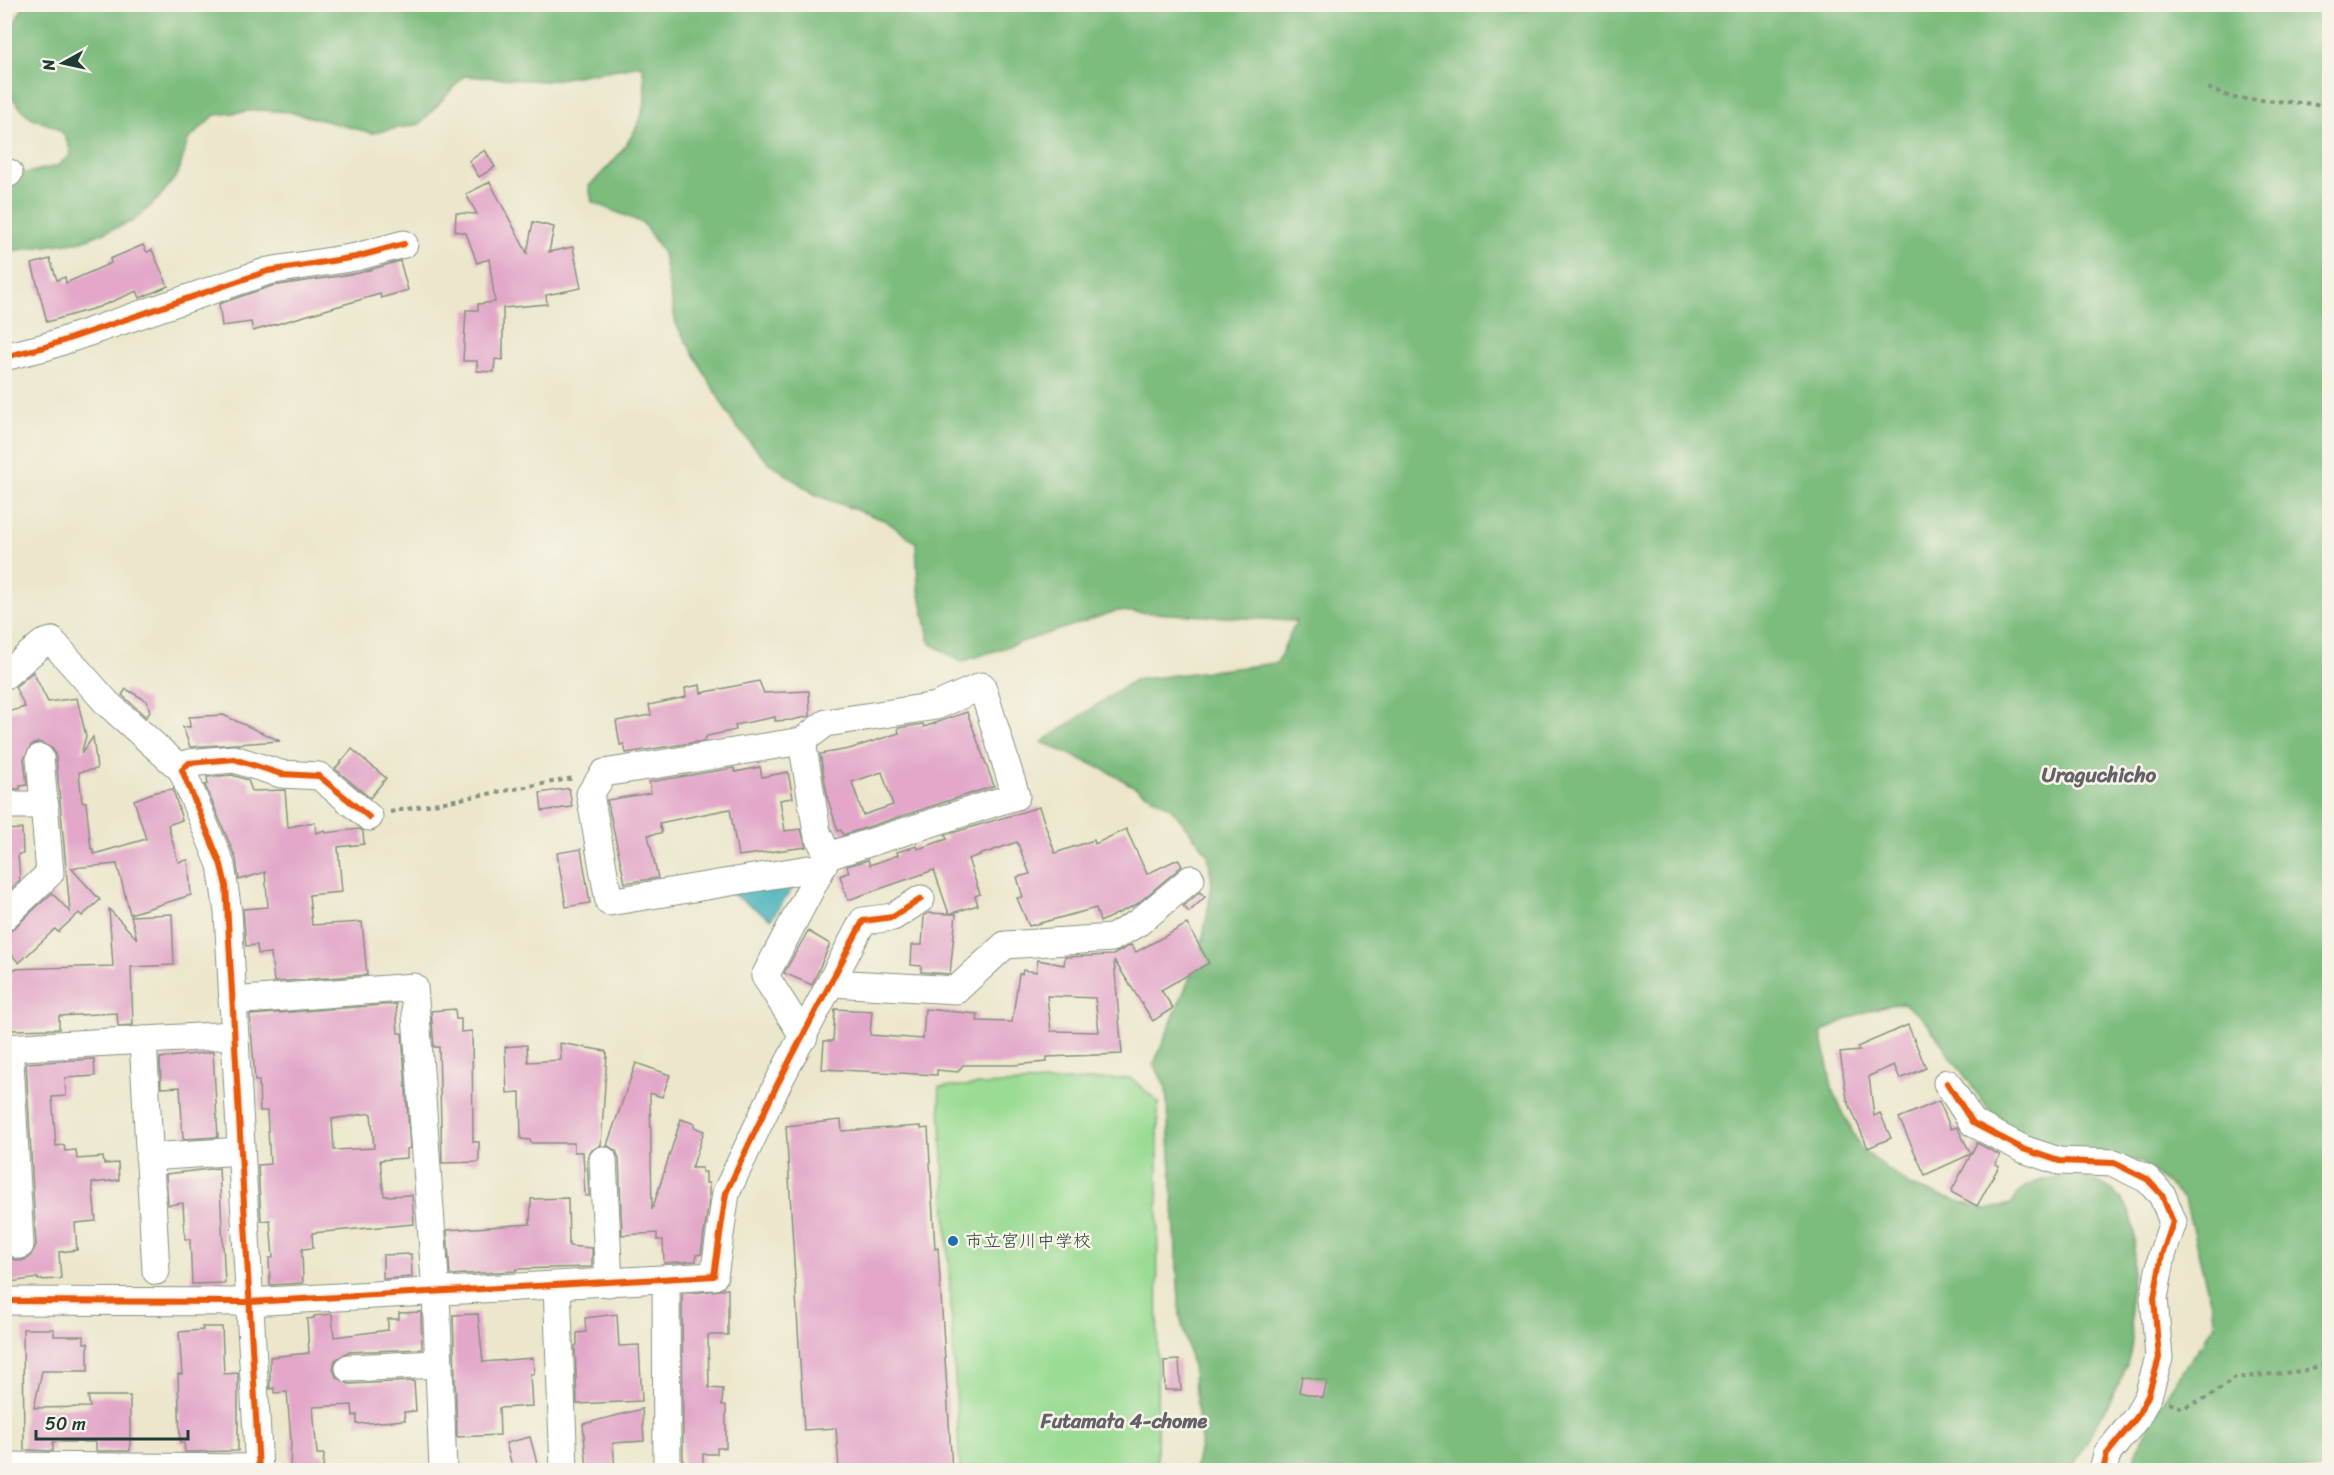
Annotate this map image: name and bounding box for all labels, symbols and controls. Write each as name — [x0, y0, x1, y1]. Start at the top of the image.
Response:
north arrow — [33, 33, 93, 93]
text: N — [33, 57, 64, 74]
district label: Uraguchicho — [2042, 756, 2156, 794]
place label: 市立宮川中学校 — [965, 1225, 1091, 1257]
marker: 市立宮川中学校 — [946, 1234, 960, 1248]
scale bar — [36, 1403, 188, 1441]
district label: Futamata 4-chome — [1040, 1404, 1208, 1439]
text: 50 m — [45, 1408, 86, 1440]

